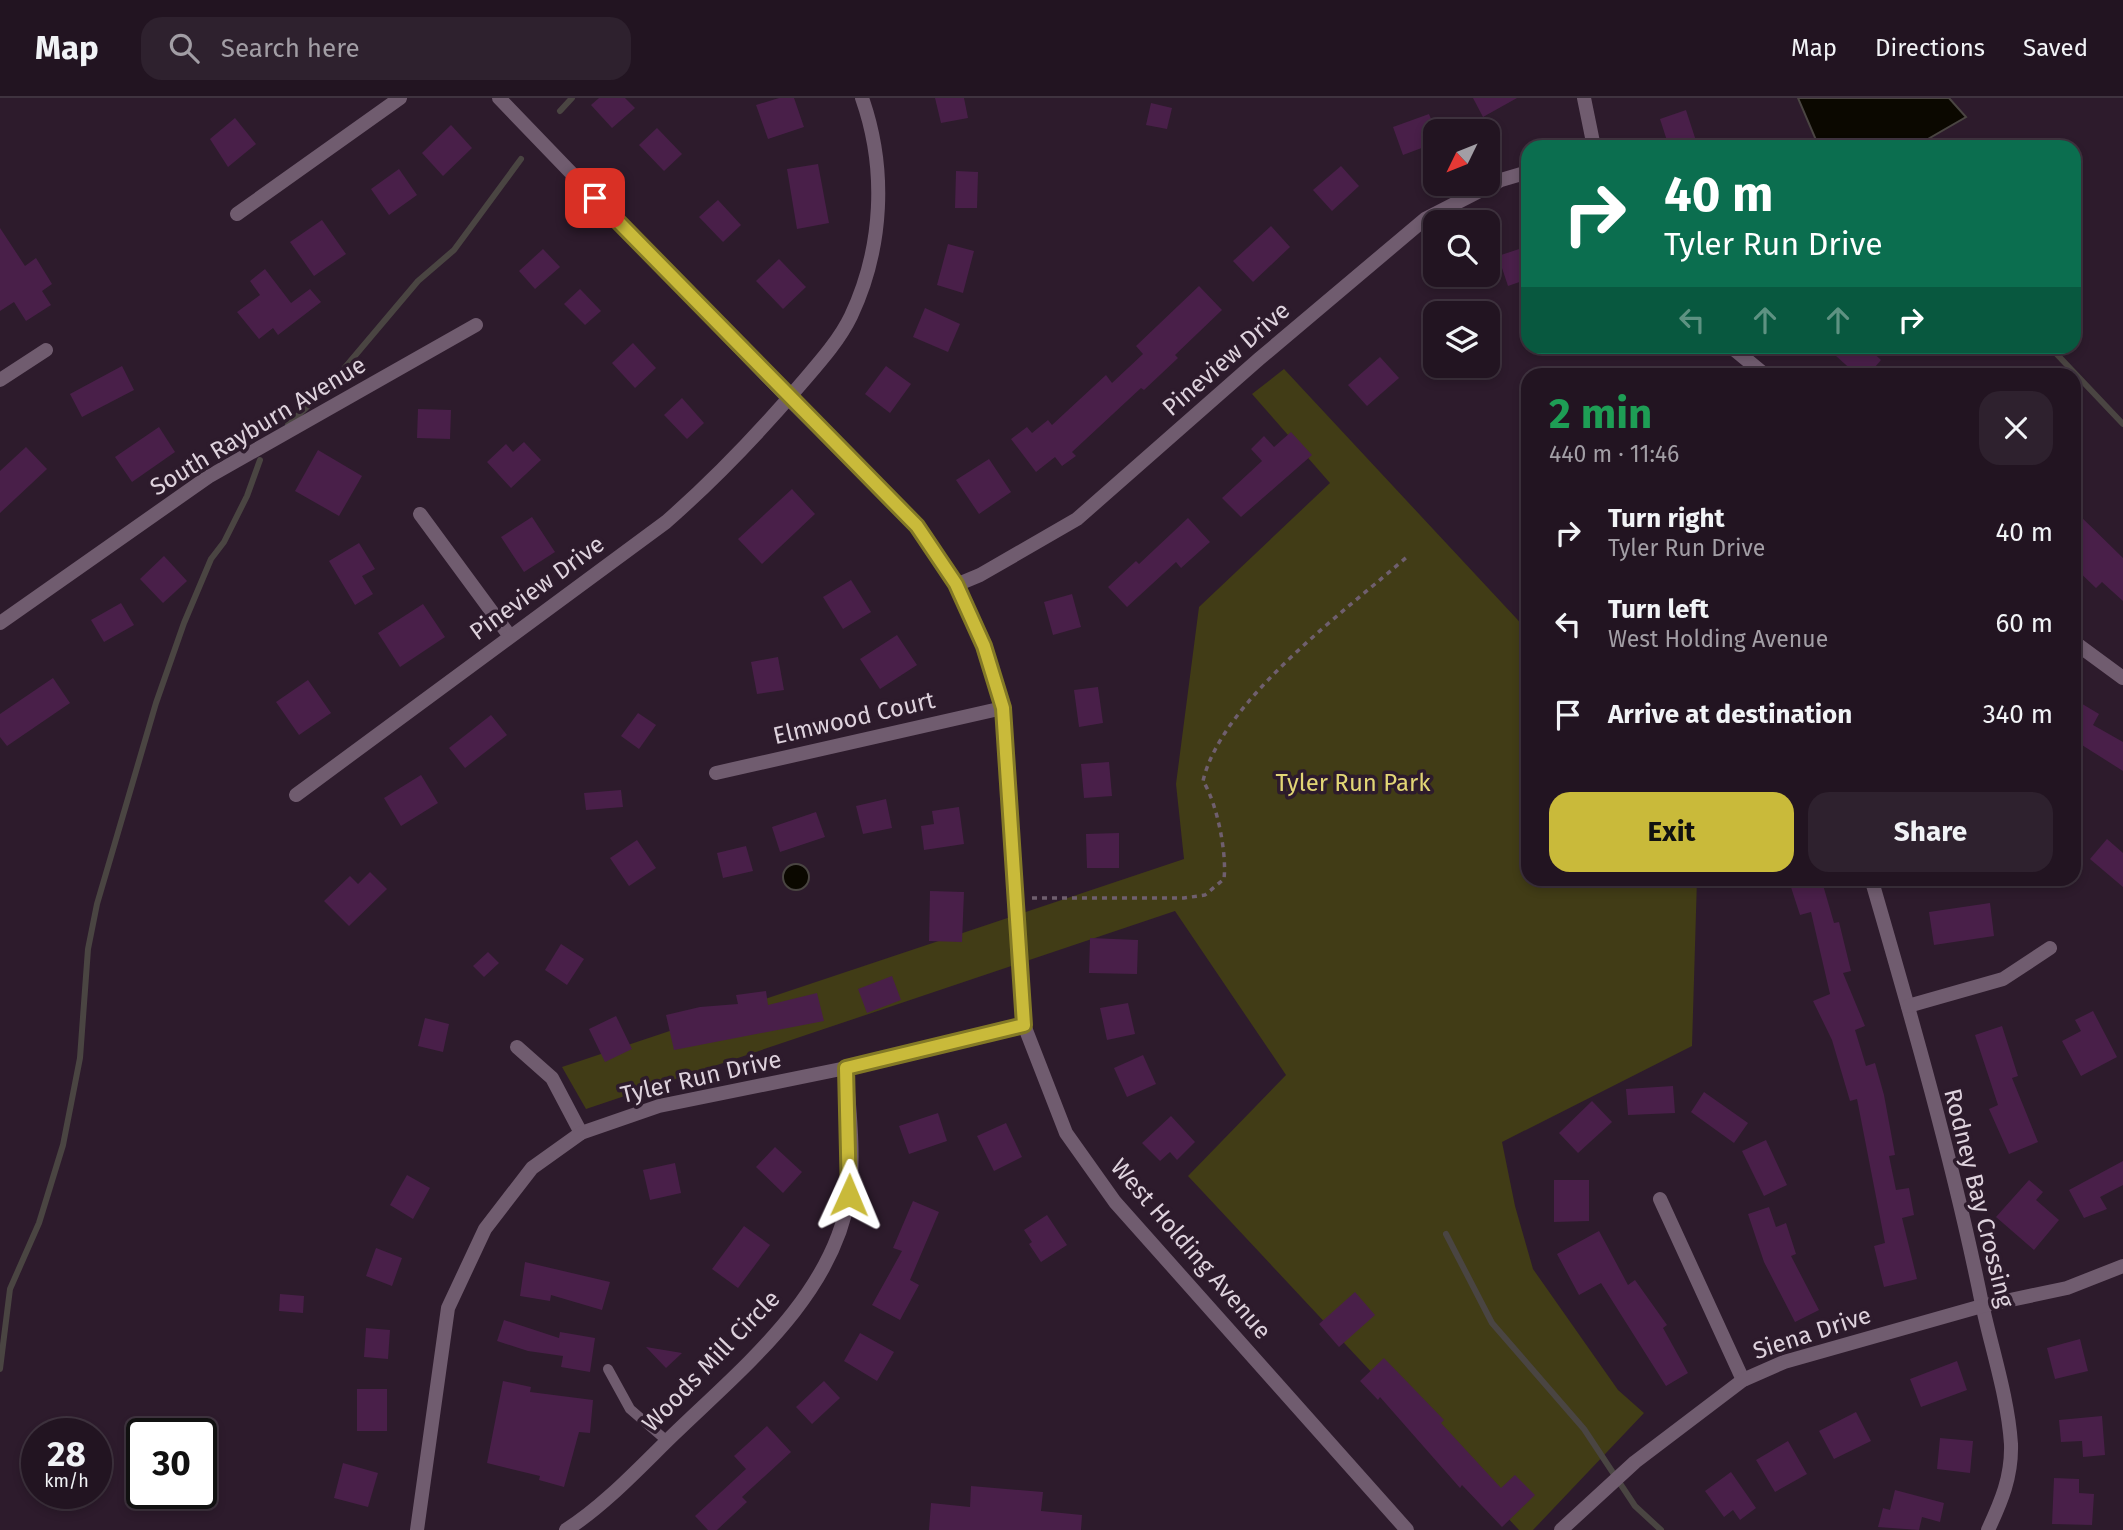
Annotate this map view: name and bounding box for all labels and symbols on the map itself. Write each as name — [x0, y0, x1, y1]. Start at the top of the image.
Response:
north arrow — [1423, 119, 1500, 196]
pin — [565, 168, 625, 228]
street label: Pineview Drive — [1157, 296, 1295, 422]
street label: South Rayburn Avenue — [145, 351, 371, 501]
street label: Pineview Drive — [464, 530, 610, 646]
street label: Elmwood Court — [770, 686, 938, 750]
park label: Tyler Run Park — [1275, 769, 1431, 797]
street label: Tyler Run Drive — [618, 1045, 784, 1109]
street label: Rodney Bay Crossing — [1938, 1086, 2020, 1311]
street label: West Holding Avenue — [1105, 1153, 1277, 1345]
position arrow — [812, 1158, 886, 1232]
street label: Woods Mill Circle — [636, 1285, 786, 1437]
street label: Siena Drive — [1749, 1301, 1875, 1365]
speed limit sign: 30 — [126, 1418, 217, 1509]

